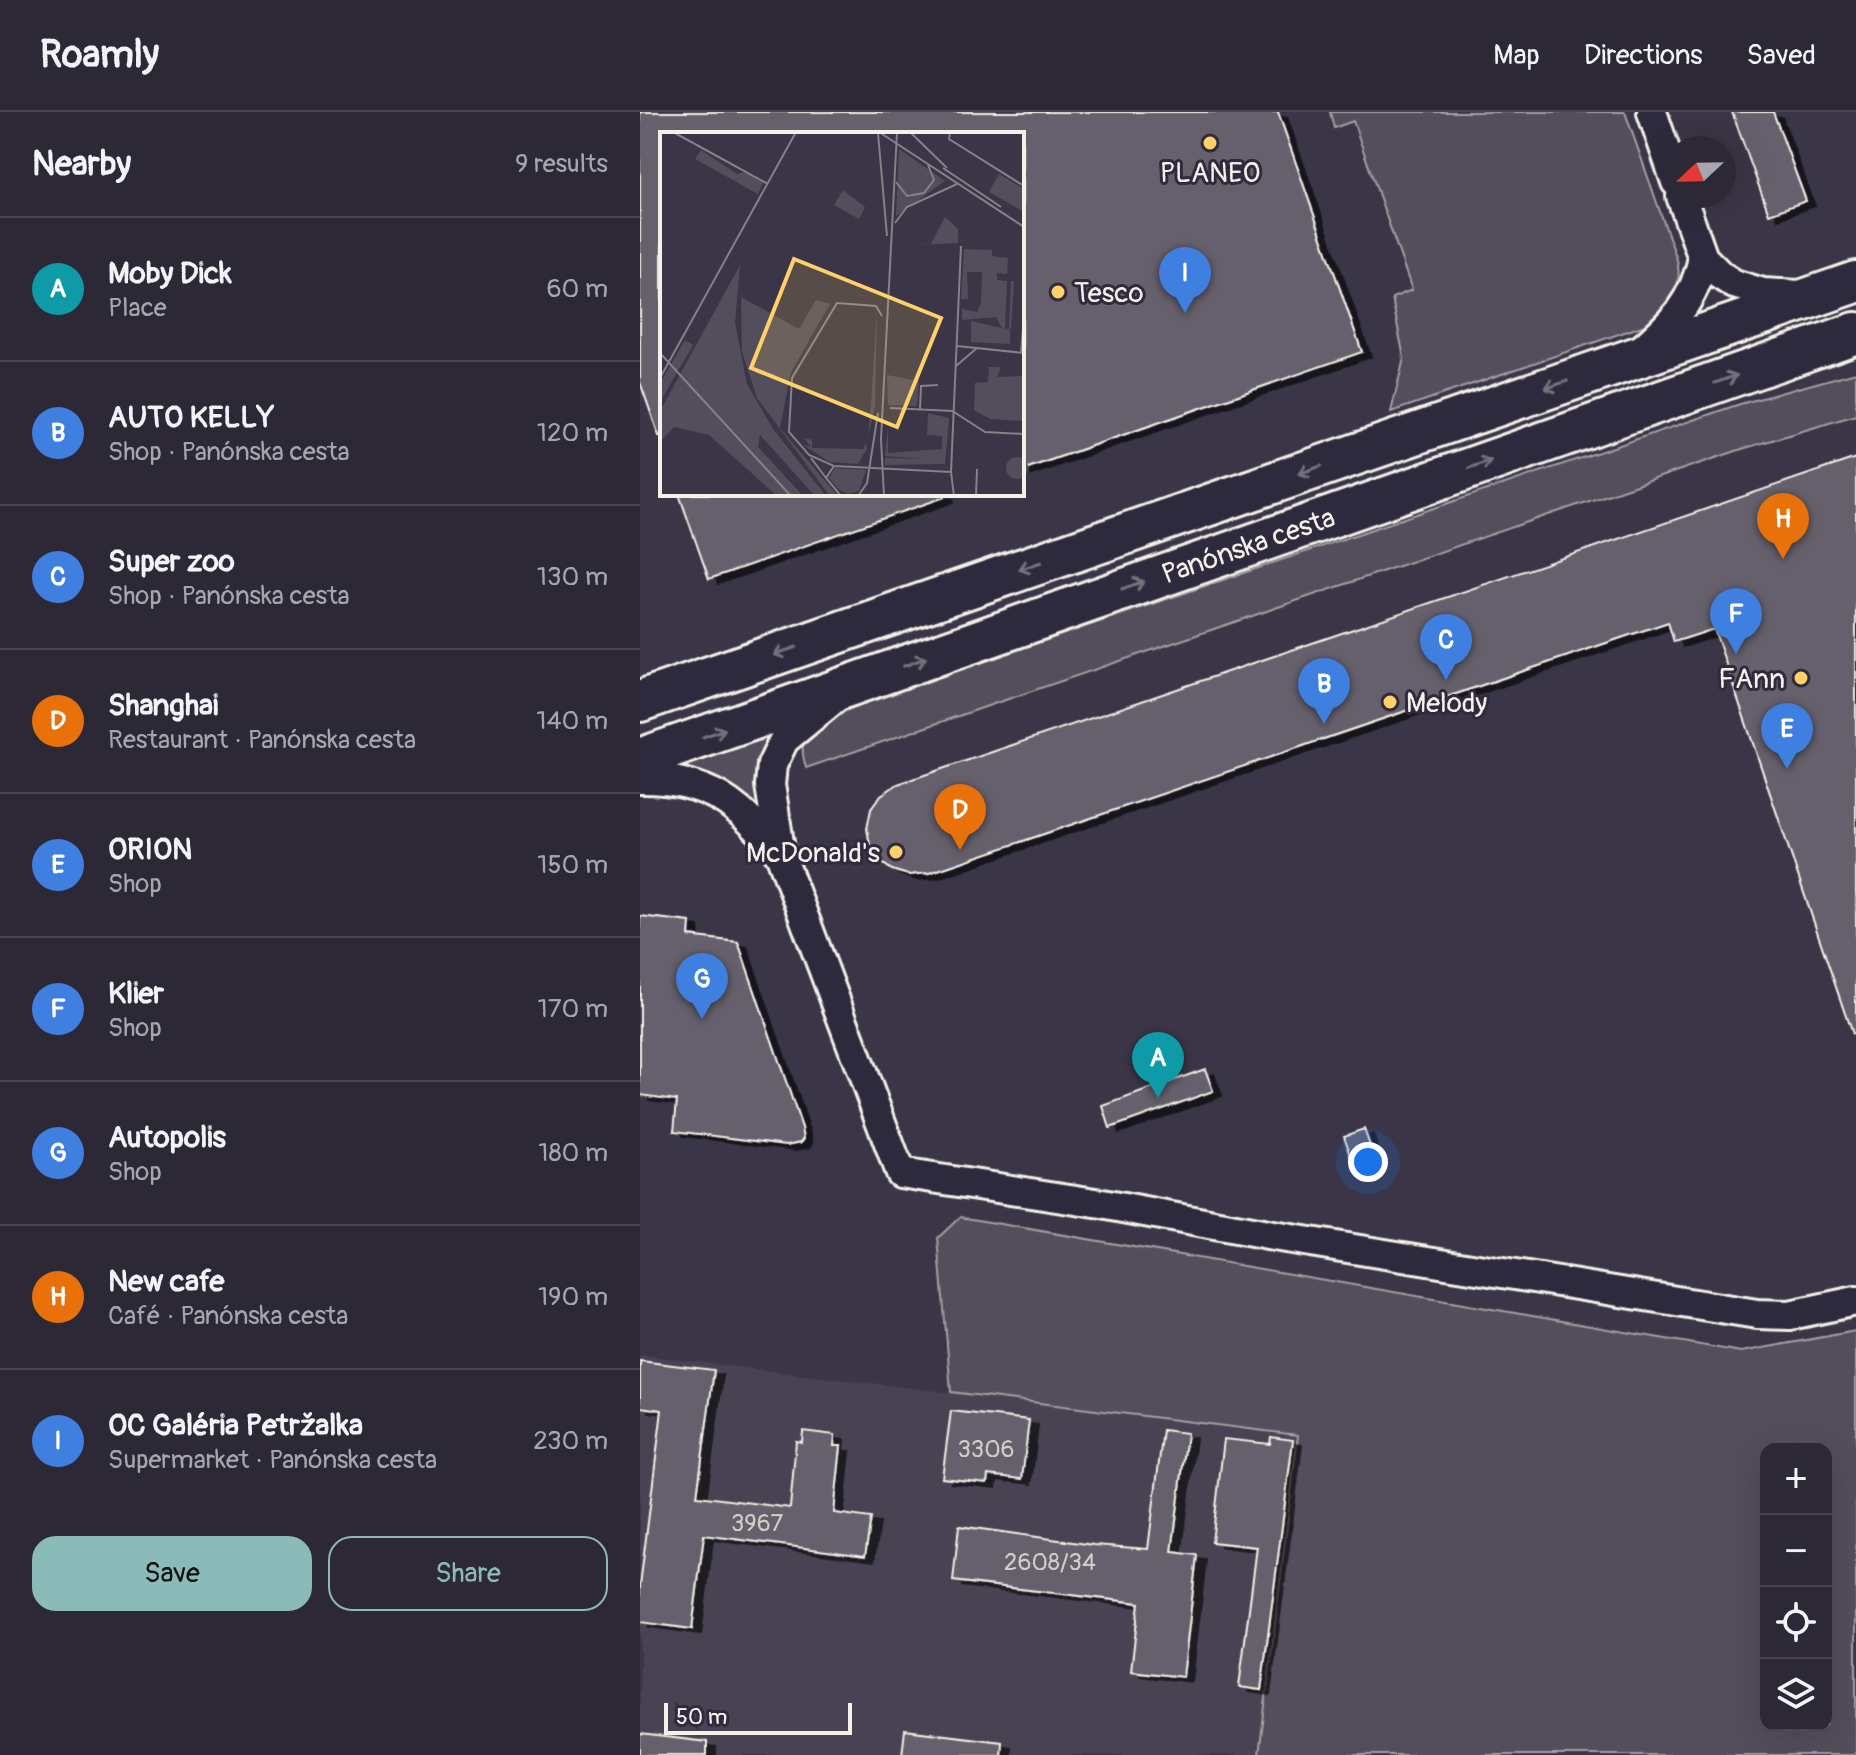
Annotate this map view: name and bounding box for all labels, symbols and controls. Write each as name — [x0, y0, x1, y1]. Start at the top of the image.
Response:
text: Roamly — [40, 31, 159, 79]
text: Map — [1493, 38, 1540, 73]
text: Directions — [1584, 38, 1703, 73]
text: Saved — [1747, 38, 1816, 73]
inset map — [660, 132, 1024, 496]
marker: PLANEO — [1201, 134, 1219, 152]
north arrow — [1664, 136, 1736, 208]
text: Nearby — [32, 143, 131, 186]
text: 9 results — [515, 148, 608, 180]
place label: PLANEO — [1160, 156, 1260, 191]
pin: I — [1159, 247, 1211, 313]
text: Moby Dick — [108, 255, 232, 292]
text: A — [50, 273, 66, 305]
text: 60 m — [546, 273, 608, 305]
place label: Tesco — [1074, 276, 1143, 311]
marker: Tesco — [1049, 283, 1067, 301]
text: Place — [108, 292, 167, 324]
one-way arrow — [1713, 370, 1738, 385]
one-way arrow — [1544, 378, 1569, 393]
text: AUTO KELLY — [108, 399, 275, 436]
text: B — [51, 417, 65, 449]
text: 120 m — [537, 417, 608, 449]
text: Shop · Panónska cesta — [108, 436, 350, 468]
one-way arrow — [1468, 456, 1492, 470]
one-way arrow — [1298, 463, 1323, 478]
pin: H — [1757, 493, 1809, 559]
street label: Panónska cesta — [1157, 500, 1340, 592]
text: Super zoo — [108, 543, 235, 580]
one-way arrow — [1018, 560, 1043, 575]
text: C — [50, 561, 66, 593]
text: 130 m — [537, 561, 608, 593]
one-way arrow — [1120, 577, 1145, 591]
text: Shop · Panónska cesta — [108, 580, 350, 612]
pin: F — [1710, 588, 1762, 654]
pin: C — [1420, 614, 1472, 680]
one-way arrow — [772, 644, 797, 659]
one-way arrow — [902, 653, 927, 668]
pin: B — [1298, 658, 1350, 724]
place label: FAnn — [1718, 662, 1785, 697]
marker: FAnn — [1792, 669, 1810, 687]
place label: Melody — [1406, 686, 1487, 721]
text: Shanghai — [108, 687, 218, 724]
marker: Melody — [1381, 693, 1399, 711]
pin: E — [1761, 703, 1813, 769]
text: D — [50, 705, 66, 737]
text: 140 m — [536, 705, 608, 737]
text: Restaurant · Panónska cesta — [108, 724, 416, 756]
one-way arrow — [701, 725, 726, 740]
pin: D — [934, 784, 986, 850]
text: ORION — [108, 831, 192, 868]
place label: McDonald's — [746, 836, 880, 871]
marker: McDonald's — [887, 843, 905, 861]
text: E — [51, 849, 65, 881]
text: 150 m — [537, 849, 608, 881]
text: Shop — [108, 868, 162, 900]
pin: G — [676, 953, 728, 1019]
text: Klier — [108, 975, 164, 1012]
text: F — [50, 993, 66, 1025]
text: 170 m — [538, 993, 608, 1025]
text: Shop — [108, 1012, 162, 1044]
pin: A — [1132, 1032, 1184, 1098]
text: Autopolis — [108, 1119, 226, 1156]
text: G — [49, 1137, 67, 1169]
text: 180 m — [538, 1137, 608, 1169]
your location — [1348, 1142, 1388, 1182]
text: Shop — [108, 1156, 162, 1188]
text: New cafe — [108, 1263, 224, 1300]
text: H — [50, 1281, 66, 1313]
text: 190 m — [538, 1281, 608, 1313]
text: Café · Panónska cesta — [108, 1300, 348, 1332]
text: OC Galéria Petržalka — [108, 1407, 363, 1444]
text: I — [54, 1425, 62, 1457]
text: 230 m — [533, 1425, 608, 1457]
house number: 3306 — [957, 1435, 1015, 1464]
map controls — [1760, 1443, 1832, 1731]
button: + — [1760, 1443, 1832, 1515]
text: Supermarket · Panónska cesta — [108, 1444, 437, 1476]
house number: 3967 — [731, 1509, 783, 1538]
button: − — [1760, 1515, 1832, 1587]
button: Save — [32, 1536, 312, 1611]
button: Share — [328, 1536, 608, 1611]
house number: 2608/34 — [1004, 1548, 1096, 1577]
button: locate — [1760, 1587, 1832, 1659]
button: layers — [1760, 1659, 1832, 1731]
scale bar — [664, 1699, 852, 1735]
text: 50 m — [676, 1703, 727, 1731]

